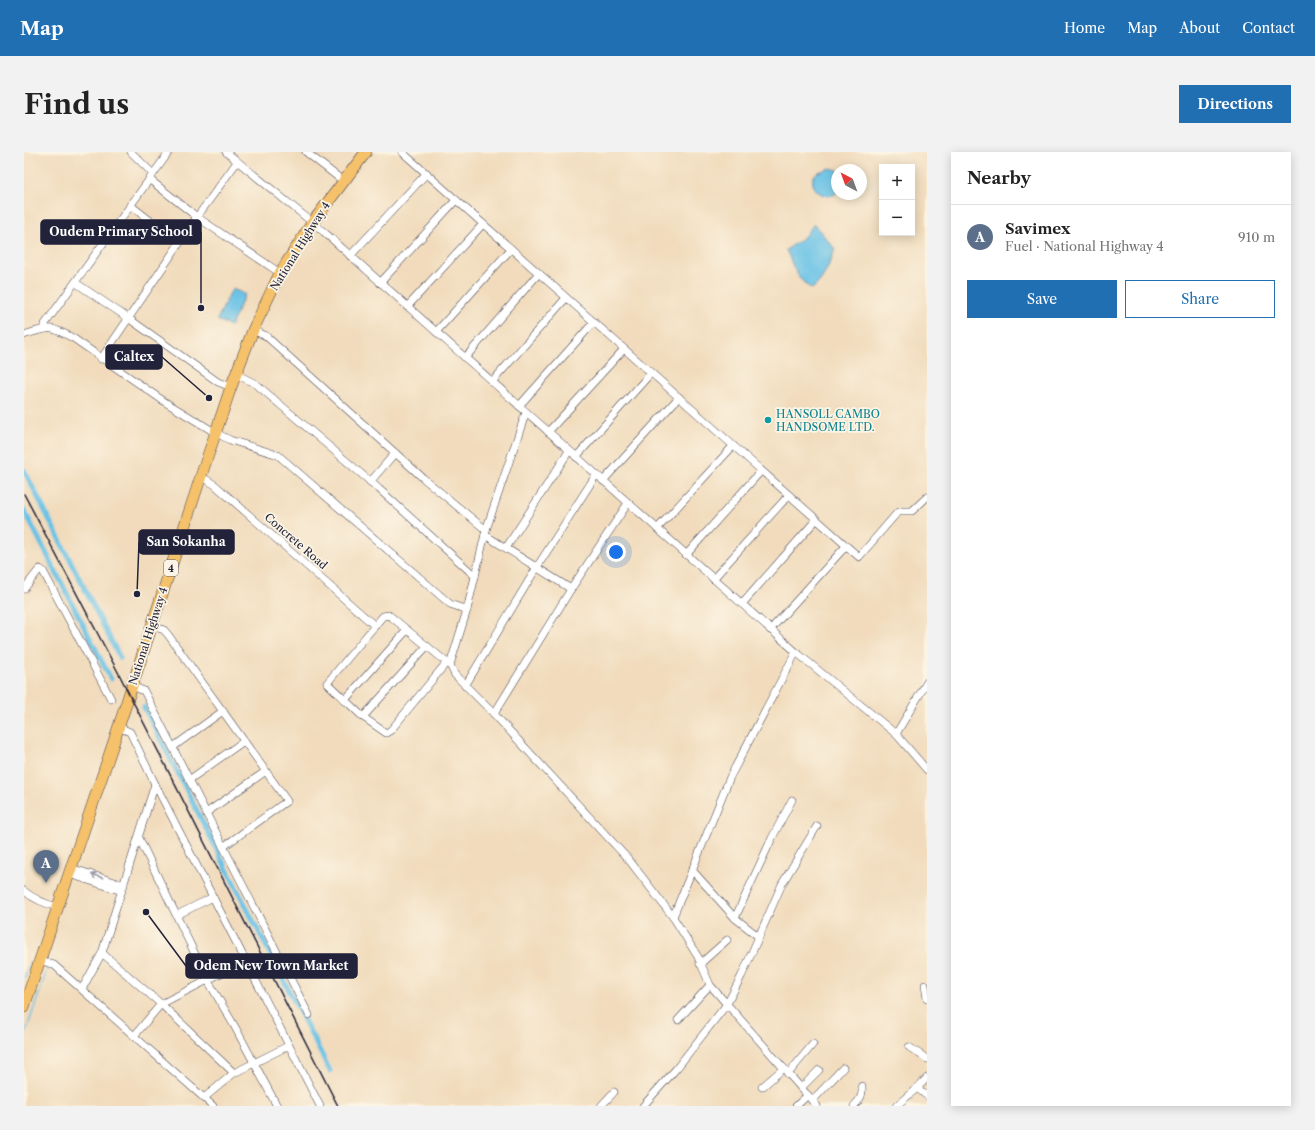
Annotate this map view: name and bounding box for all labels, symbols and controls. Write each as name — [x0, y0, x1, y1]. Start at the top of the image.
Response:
text: Map — [20, 17, 64, 40]
text: Home — [1064, 19, 1105, 37]
text: Map — [1127, 19, 1157, 37]
text: About — [1179, 19, 1220, 37]
text: Contact — [1242, 19, 1295, 37]
button: Directions — [1179, 85, 1291, 123]
text: Find us — [24, 87, 129, 121]
north arrow — [831, 164, 867, 200]
map controls — [879, 164, 915, 236]
button: + — [879, 164, 915, 200]
text: Nearby — [967, 168, 1031, 188]
street label: National Highway 4 — [267, 199, 333, 293]
button: − — [879, 200, 915, 236]
text: Savimex — [1005, 219, 1070, 238]
callout: Oudem Primary School — [41, 220, 201, 244]
text: Oudem Primary School — [49, 224, 193, 239]
text: A — [975, 229, 985, 245]
text: 910 m — [1238, 229, 1275, 245]
text: Fuel · National Highway 4 — [1005, 238, 1164, 254]
button: Save — [967, 280, 1117, 318]
button: Share — [1125, 280, 1275, 318]
callout: Caltex — [106, 345, 162, 369]
text: Caltex — [114, 349, 154, 364]
place label: HANSOLL CAMBO HANDSOME LTD. — [776, 407, 880, 434]
marker: HANSOLL CAMBO HANDSOME LTD. — [763, 415, 773, 425]
street label: Concrete Road — [262, 510, 331, 572]
callout: San Sokanha — [139, 530, 234, 554]
text: San Sokanha — [146, 534, 227, 549]
your location — [606, 542, 626, 562]
road number: 4 — [164, 560, 178, 576]
street label: National Highway 4 — [126, 585, 170, 687]
pin: A — [33, 850, 59, 883]
one-way arrow — [92, 872, 104, 880]
callout: Odem New Town Market — [186, 954, 357, 978]
text: Odem New Town Market — [194, 958, 348, 973]

